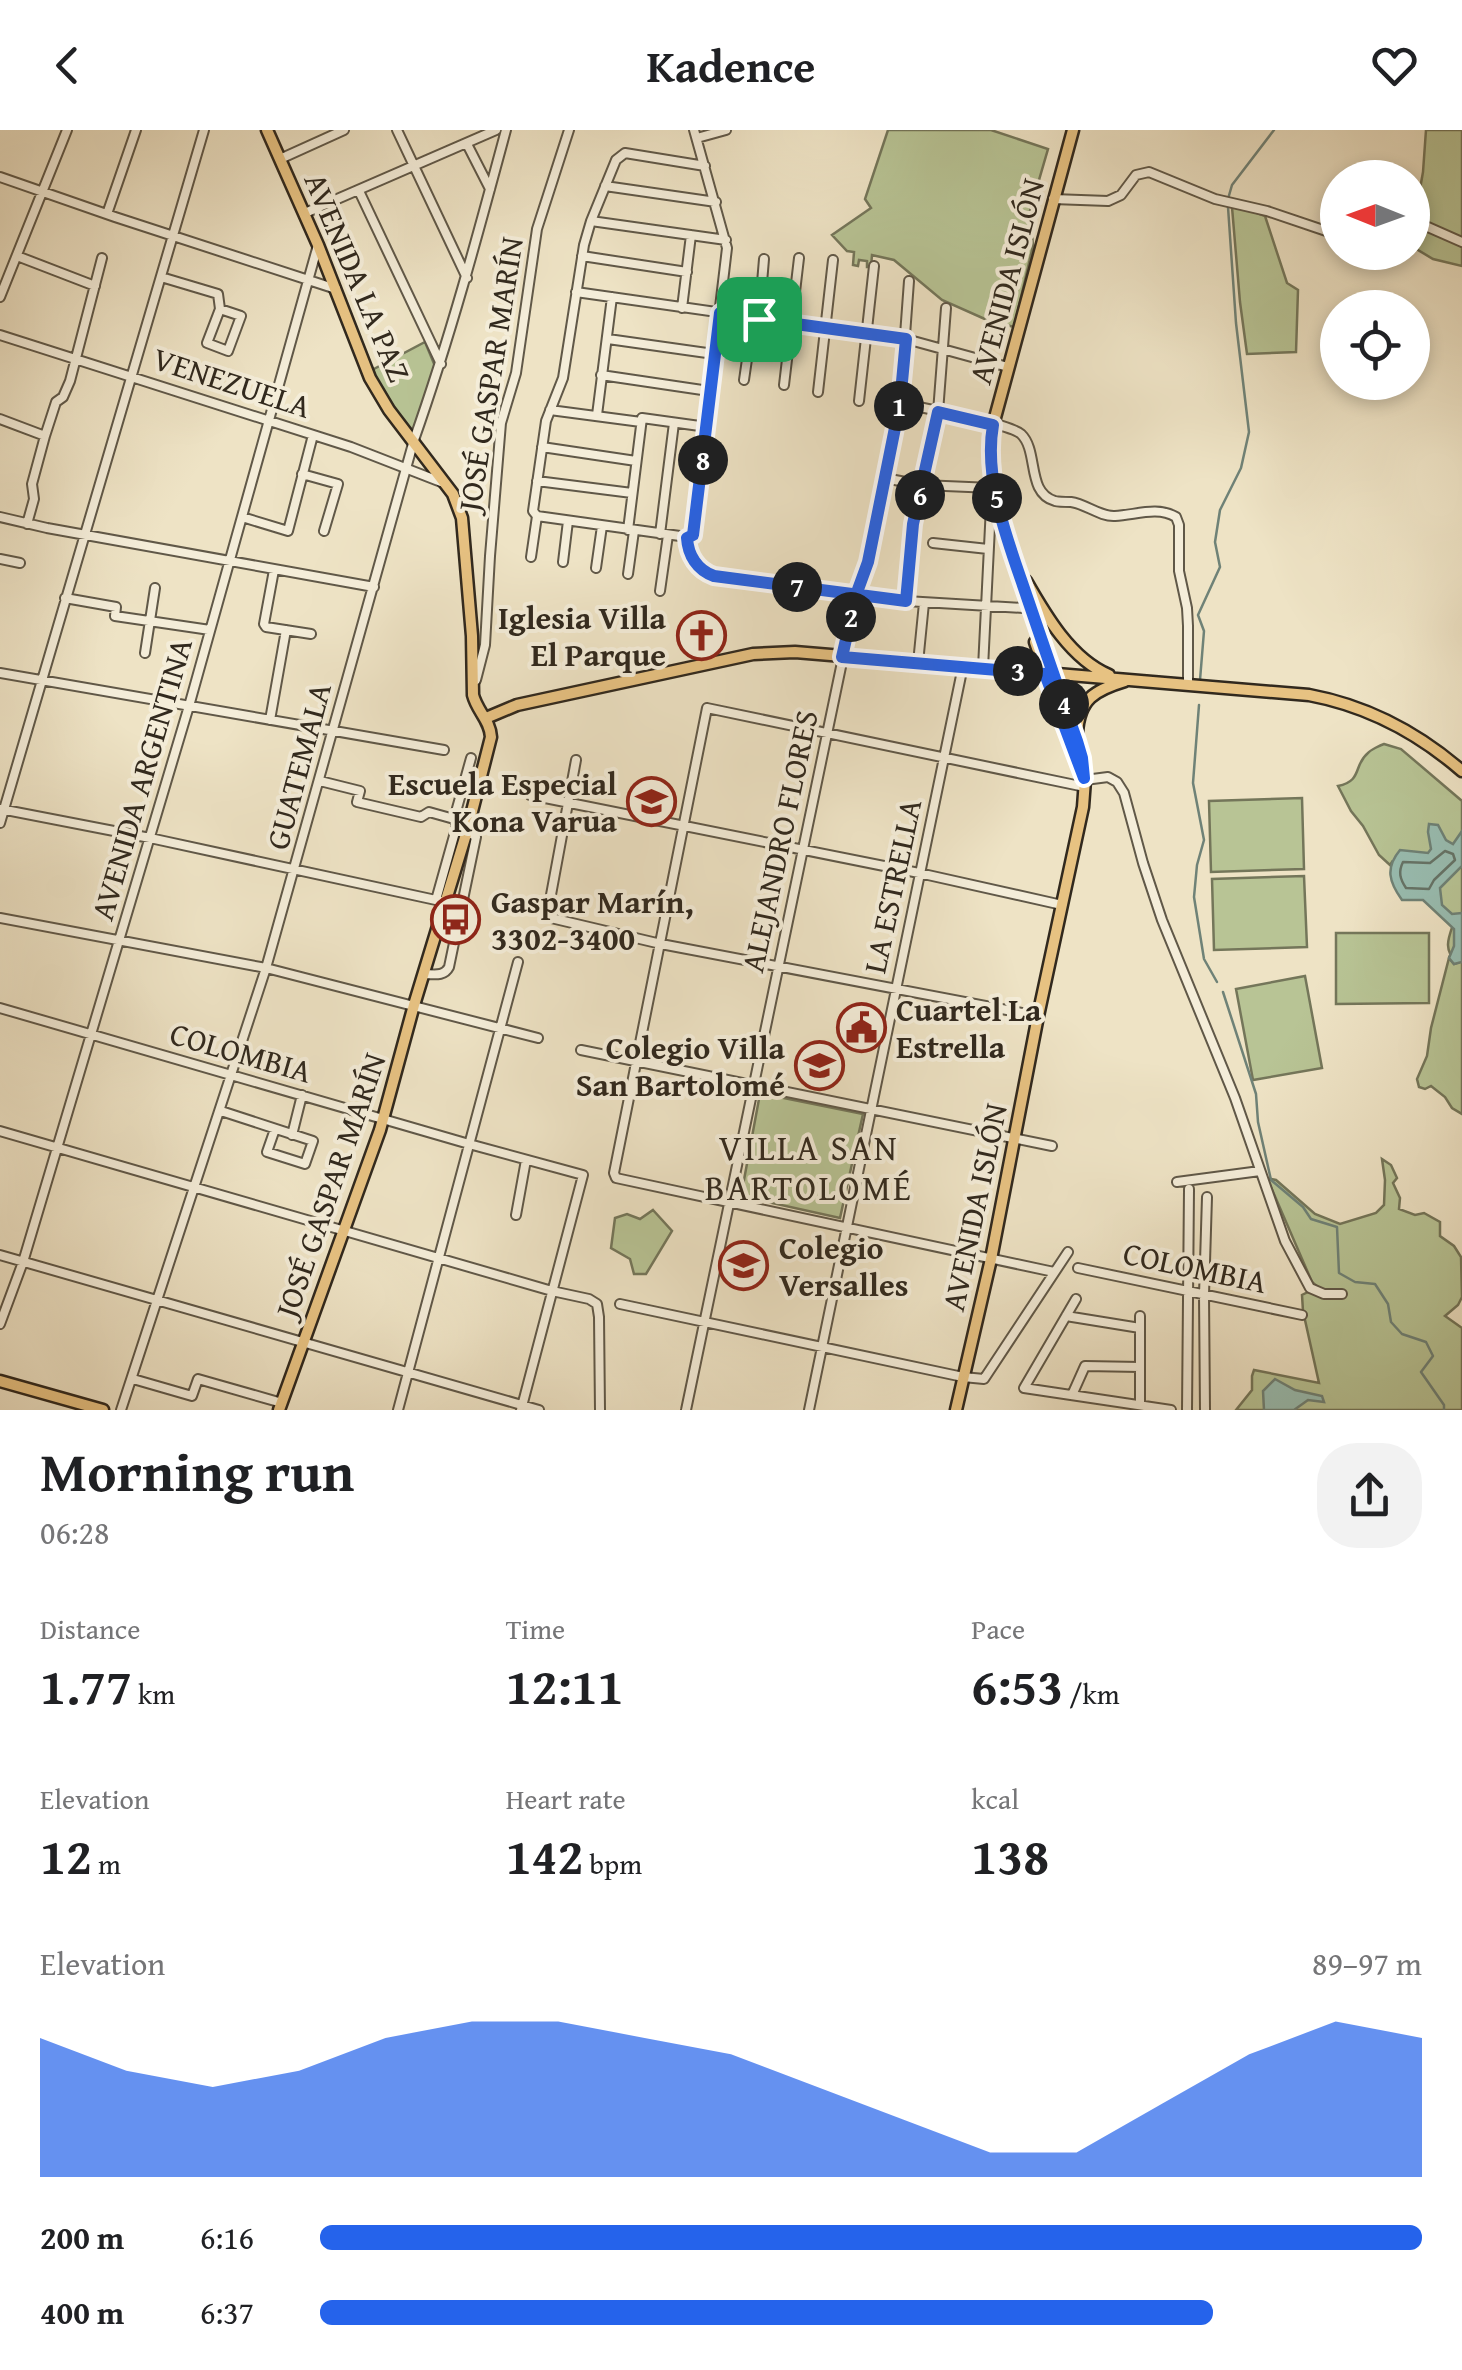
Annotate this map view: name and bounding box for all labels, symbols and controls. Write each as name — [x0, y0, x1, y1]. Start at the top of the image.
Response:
text: Kadence — [647, 33, 815, 98]
icon: back — [40, 38, 95, 93]
icon: heart — [1367, 38, 1422, 93]
north arrow — [1320, 160, 1430, 270]
map controls — [1320, 160, 1430, 400]
street label: AVENIDA LA PAZ — [293, 165, 423, 389]
street label: AVENIDA ISLÓN — [956, 173, 1056, 389]
street label: JOSÉ GASPAR MARÍN — [444, 233, 535, 519]
pin — [717, 277, 802, 362]
button: locate — [1320, 290, 1430, 400]
icon: arrive — [732, 292, 787, 347]
street label: VENEZUELA — [147, 334, 318, 430]
pin: 1 — [874, 381, 924, 431]
text: 1 — [892, 385, 906, 426]
pin: 8 — [678, 435, 728, 485]
text: 8 — [696, 439, 710, 480]
pin: 6 — [895, 470, 945, 520]
pin: 5 — [972, 473, 1022, 523]
text: 6 — [913, 474, 927, 515]
text: 5 — [990, 477, 1004, 518]
pin: 7 — [772, 562, 822, 612]
text: 7 — [790, 566, 804, 607]
pin: 2 — [826, 592, 876, 642]
place label: Iglesia Villa El Parque — [498, 594, 667, 678]
text: 2 — [844, 596, 858, 637]
church icon: Iglesia Villa El Parque — [675, 609, 727, 661]
street label: AVENIDA ARGENTINA — [78, 632, 204, 926]
pin: 3 — [993, 646, 1043, 696]
text: 3 — [1011, 650, 1025, 691]
street label: GUATEMALA — [253, 677, 343, 855]
pin: 4 — [1039, 679, 1089, 729]
text: 4 — [1057, 683, 1071, 724]
street label: ALEJANDRO FLORES — [728, 706, 830, 976]
place label: Escuela Especial Kona Varua — [388, 760, 618, 844]
school or university icon: Escuela Especial Kona Varua — [626, 775, 678, 827]
street label: LA ESTRELLA — [851, 794, 934, 977]
place label: Gaspar Marín, 3302-3400 — [491, 878, 693, 962]
bus stop icon: Gaspar Marín, 3302-3400 — [430, 893, 482, 945]
place label: Cuartel La Estrella — [896, 986, 1042, 1070]
public building icon: Cuartel La Estrella — [835, 1001, 887, 1053]
street label: COLOMBIA — [165, 1009, 318, 1095]
place label: Colegio Villa San Bartolomé — [576, 1024, 786, 1108]
school or university icon: Colegio Villa San Bartolomé — [794, 1039, 846, 1091]
street label: JOSÉ GASPAR MARÍN — [261, 1046, 397, 1328]
street label: AVENIDA ISLÓN — [929, 1099, 1019, 1315]
district label: VILLA SAN BARTOLOMÉ — [705, 1122, 913, 1213]
place label: Colegio Versalles — [779, 1224, 908, 1308]
street label: COLOMBIA — [1119, 1229, 1272, 1305]
school or university icon: Colegio Versalles — [718, 1239, 770, 1291]
text: Morning run — [40, 1431, 354, 1511]
button: share — [1317, 1443, 1422, 1548]
text: 06:28 — [40, 1509, 109, 1556]
text: Distance — [40, 1608, 140, 1649]
text: Time — [506, 1608, 565, 1649]
text: Pace — [971, 1608, 1025, 1649]
text: 1.77 — [40, 1649, 132, 1722]
text: 12:11 — [506, 1649, 623, 1722]
text: 6:53 — [971, 1649, 1063, 1722]
text: km — [132, 1673, 175, 1714]
text: /km — [1063, 1673, 1120, 1714]
text: Elevation — [40, 1778, 150, 1819]
text: Heart rate — [506, 1778, 626, 1819]
text: kcal — [971, 1778, 1019, 1819]
text: 12 — [40, 1819, 92, 1892]
text: 142 — [506, 1819, 583, 1892]
text: 138 — [971, 1819, 1049, 1892]
text: m — [92, 1843, 121, 1884]
text: bpm — [583, 1843, 642, 1884]
text: Elevation — [40, 1940, 165, 1987]
text: 89–97 m — [1312, 1940, 1422, 1987]
text: 200 m — [40, 2214, 124, 2261]
text: 6:16 — [200, 2214, 254, 2261]
text: 400 m — [40, 2289, 124, 2336]
text: 6:37 — [200, 2289, 254, 2336]

